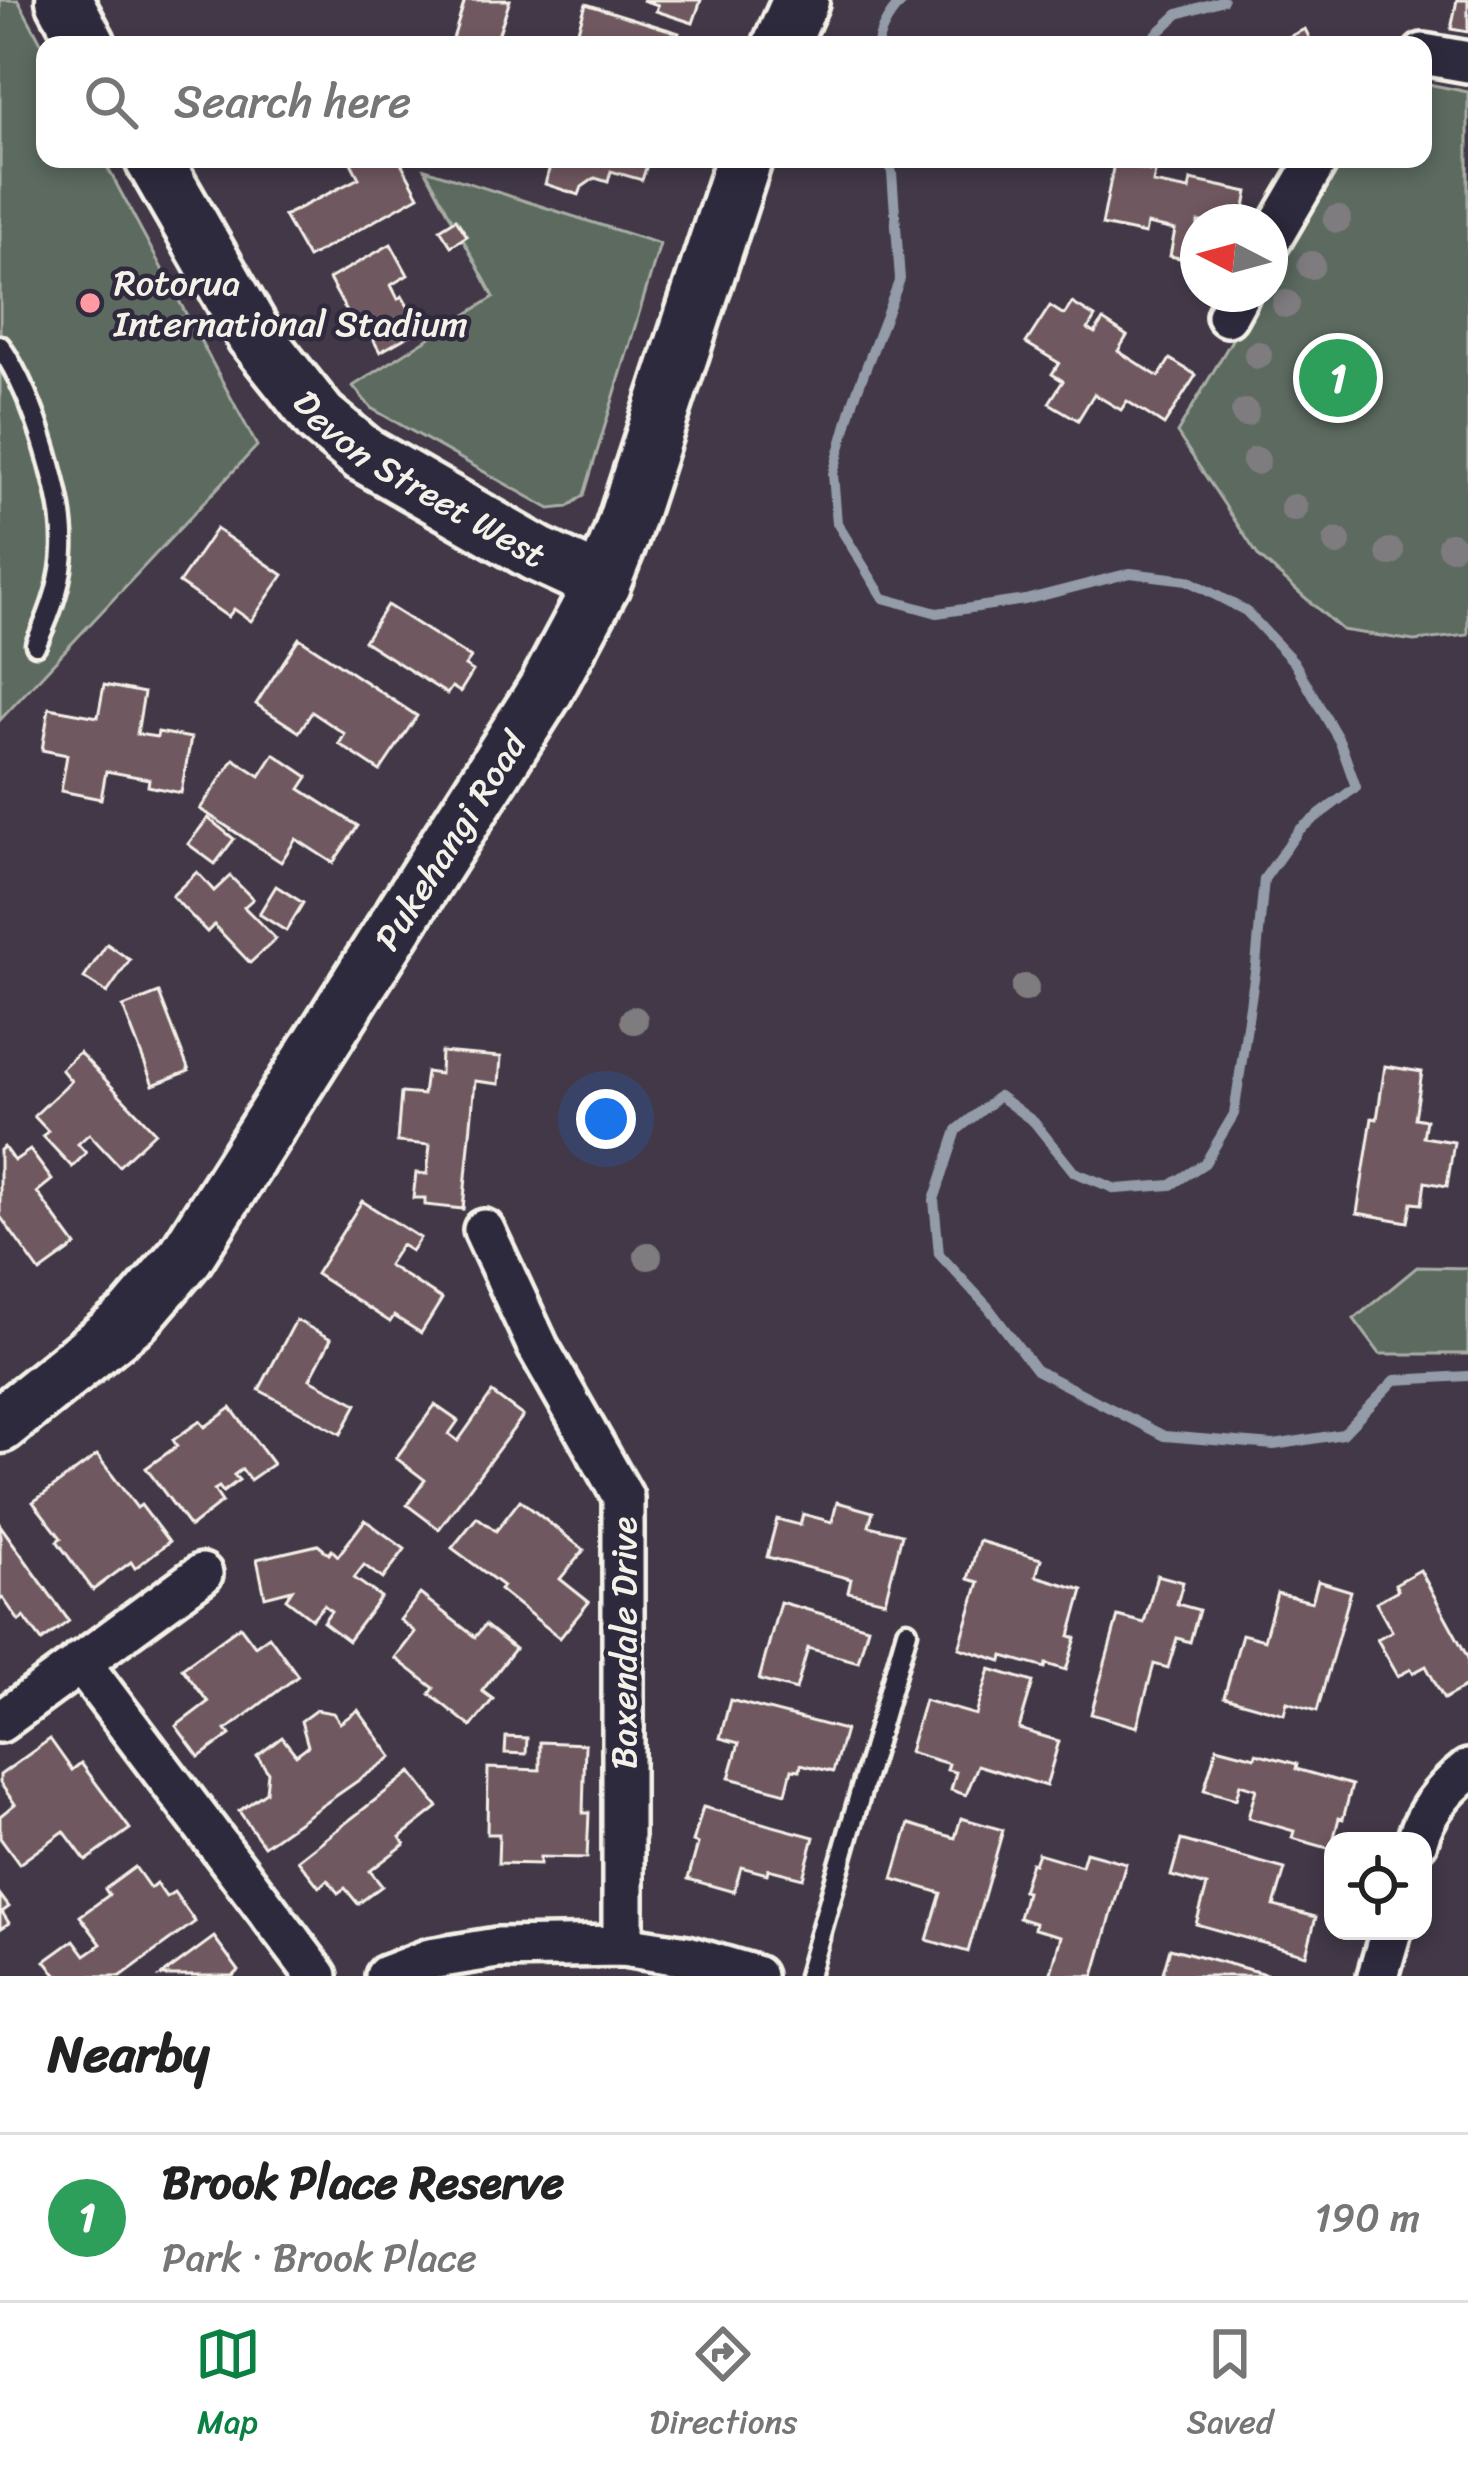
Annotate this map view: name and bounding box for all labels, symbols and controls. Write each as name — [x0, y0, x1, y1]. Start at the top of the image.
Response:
search box — [36, 36, 1432, 168]
text: Search here — [174, 62, 411, 142]
icon: search — [78, 69, 144, 135]
north arrow — [1180, 204, 1288, 312]
place label: Rotorua International Stadium — [113, 251, 468, 356]
marker: Rotorua International Stadium — [77, 290, 103, 316]
pin: 1 — [1299, 333, 1377, 423]
street label: Devon Street West — [276, 375, 559, 586]
street label: Pukehangi Road — [356, 717, 546, 964]
your location — [576, 1089, 636, 1149]
street label: Baxendale Drive — [592, 1517, 656, 1769]
map controls — [1324, 1832, 1432, 1940]
button: locate — [1324, 1832, 1432, 1940]
text: Nearby — [48, 2009, 209, 2099]
text: Brook Place Reserve — [162, 2143, 564, 2223]
text: 1 — [79, 2183, 95, 2252]
text: 190 m — [1315, 2183, 1420, 2252]
text: Park · Brook Place — [162, 2223, 477, 2292]
tab: Map — [195, 2321, 261, 2451]
tab: Directions — [650, 2321, 797, 2451]
tab: Saved — [1186, 2321, 1273, 2451]

